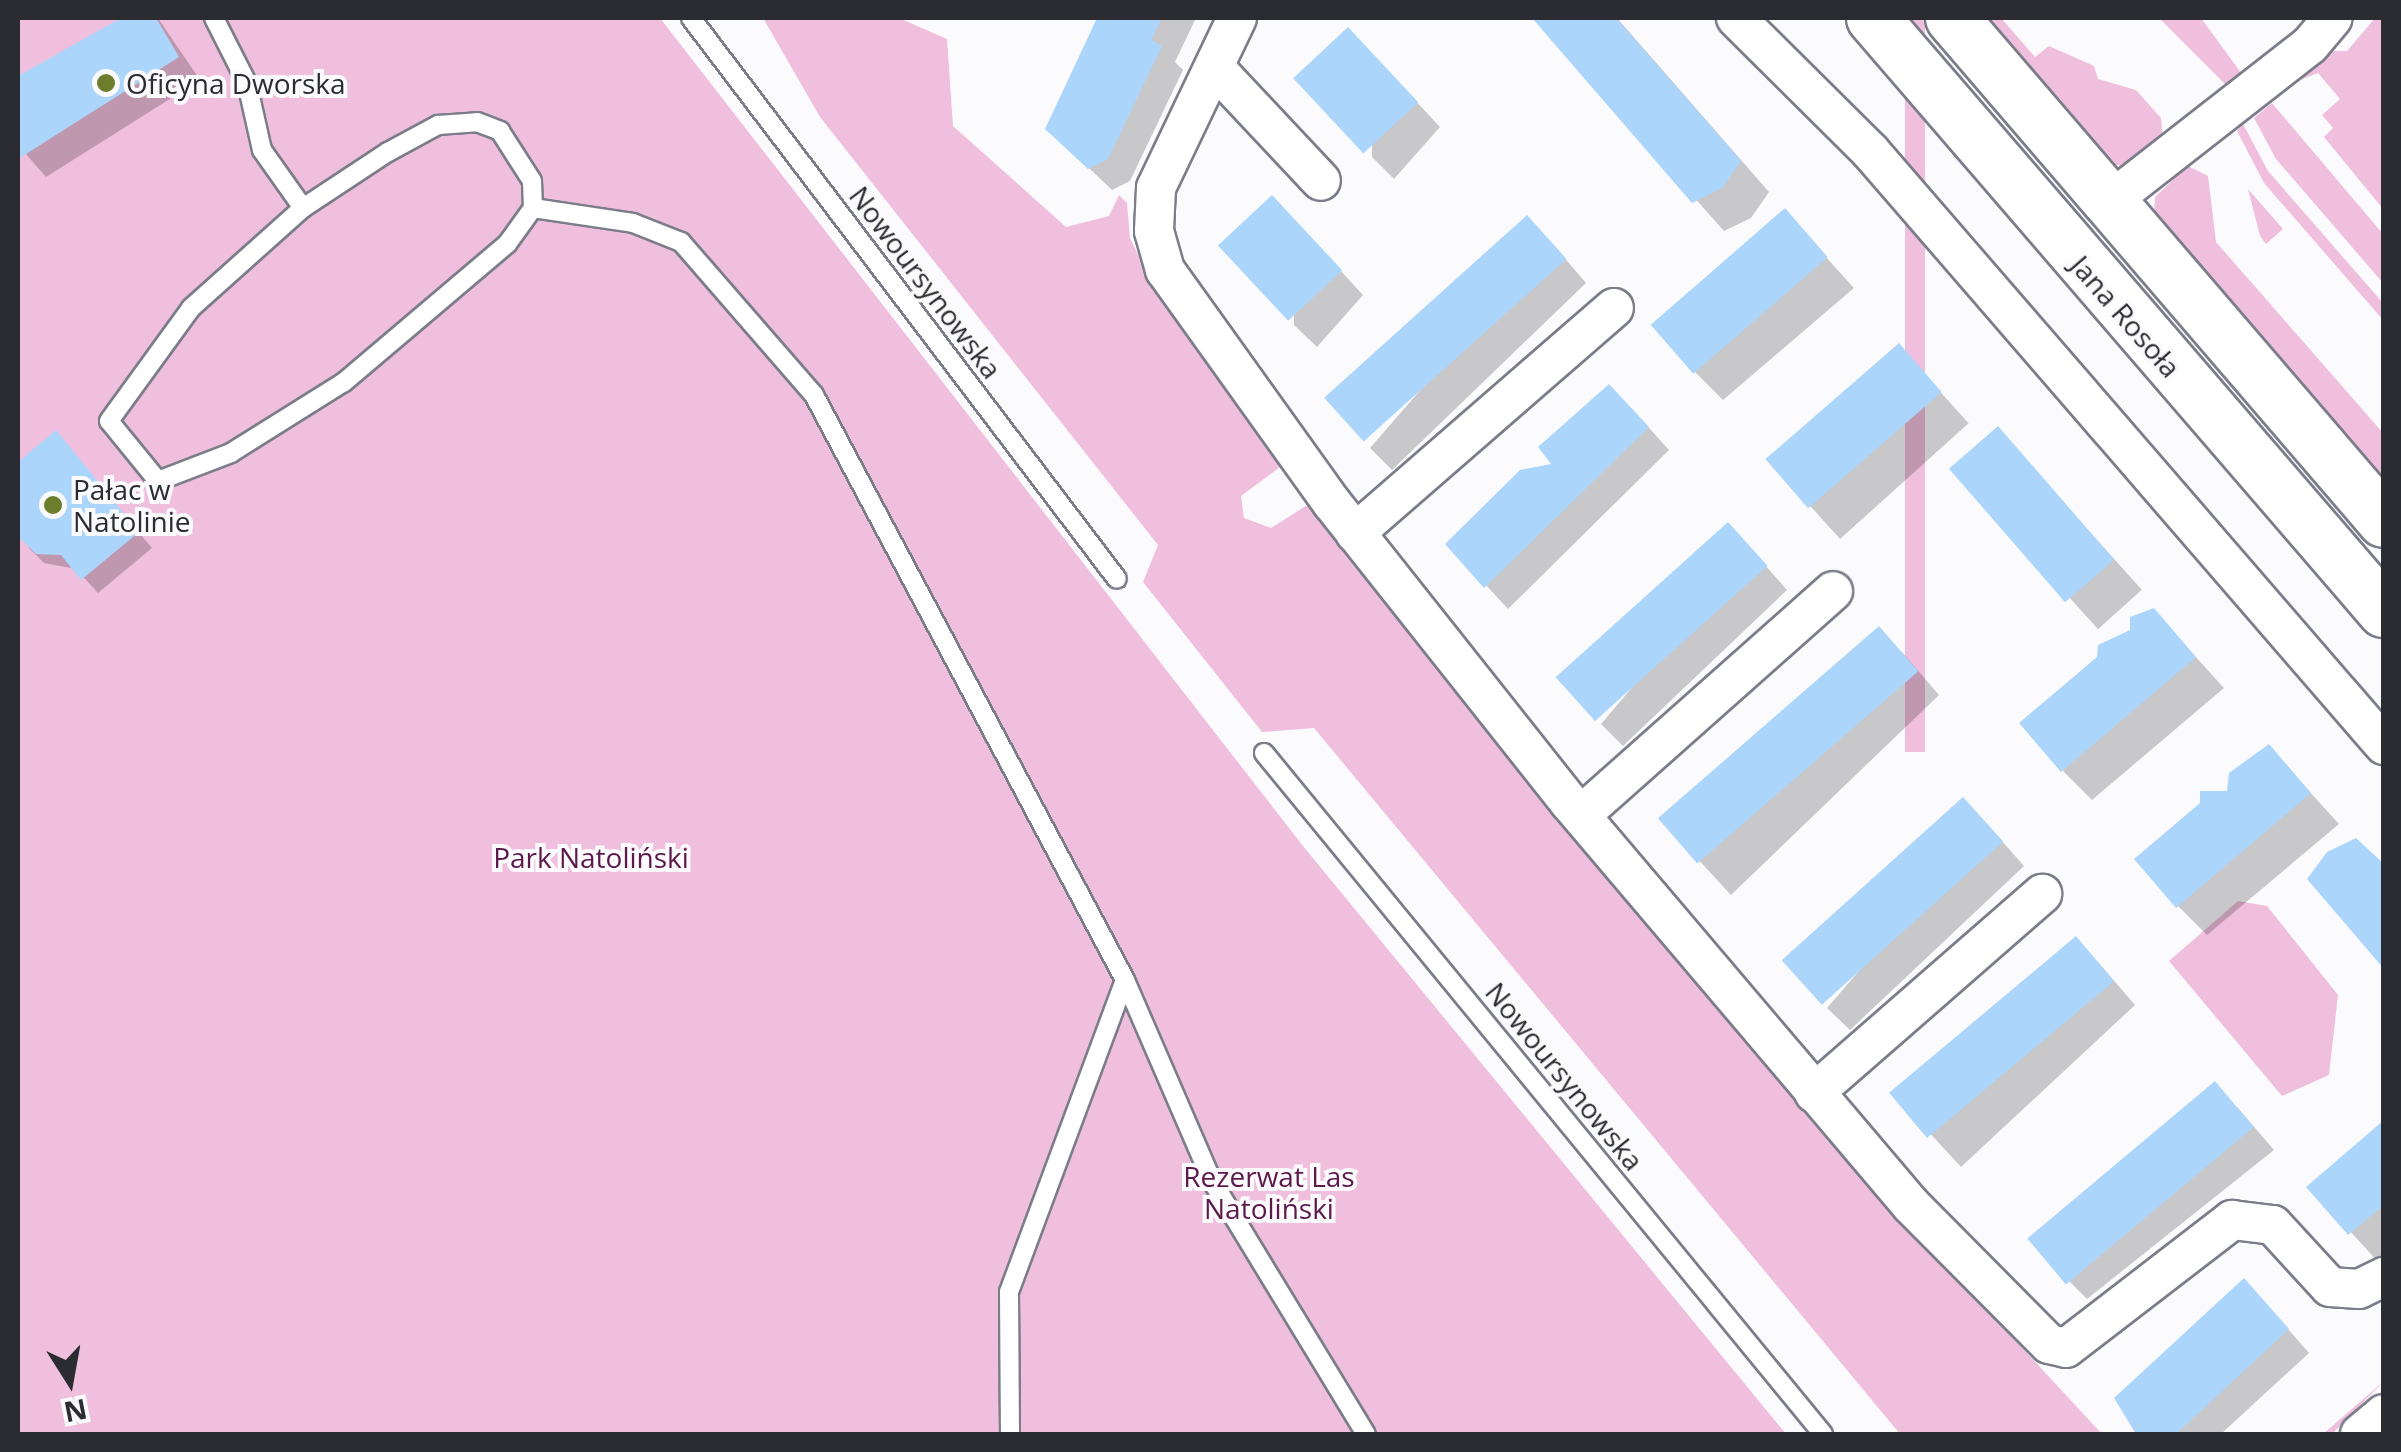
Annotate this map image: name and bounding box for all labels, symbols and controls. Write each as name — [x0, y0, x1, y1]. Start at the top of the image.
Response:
place label: Oficyna Dworska — [126, 66, 346, 100]
marker: Oficyna Dworska — [95, 72, 117, 94]
street label: Nowoursynowska — [843, 179, 1009, 385]
street label: Jana Rosoła — [2064, 248, 2188, 384]
place label: Pałac w Natolinie — [73, 472, 191, 538]
marker: Pałac w Natolinie — [42, 494, 64, 516]
park label: Park Natoliński — [493, 840, 689, 874]
street label: Nowoursynowska — [1479, 975, 1651, 1177]
park label: Rezerwat Las Natoliński — [1183, 1159, 1355, 1225]
north arrow — [20, 1332, 120, 1432]
text: N — [61, 1391, 91, 1432]

